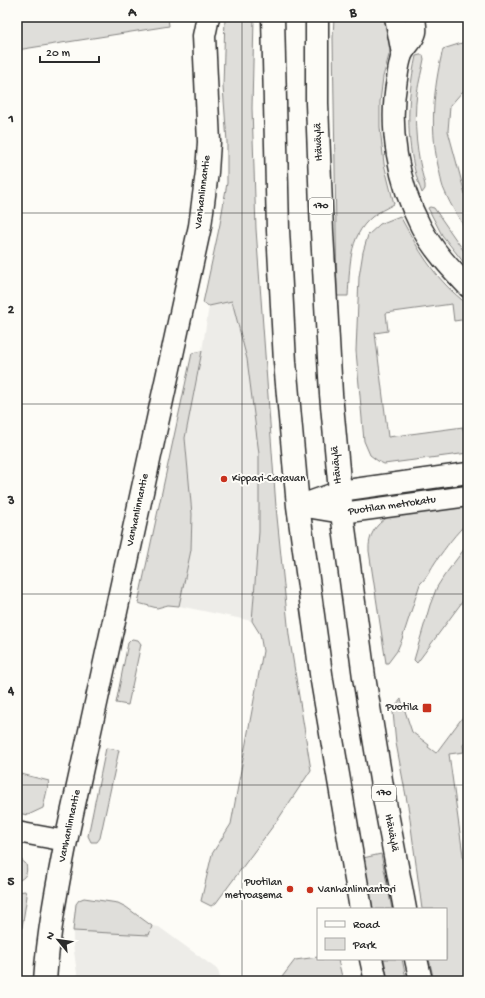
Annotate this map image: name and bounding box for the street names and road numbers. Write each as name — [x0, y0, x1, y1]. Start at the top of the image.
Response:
street label: Itäväylä — [312, 122, 326, 161]
street label: Vanhanlinnantie — [192, 154, 213, 230]
road number: 170 — [309, 198, 333, 214]
street label: Itäväylä — [329, 445, 345, 485]
street label: Vanhanlinnantie — [124, 472, 152, 548]
street label: Puotilan metrokatu — [346, 494, 437, 518]
road number: 170 — [372, 785, 396, 801]
street label: Vanhanlinnantie — [56, 788, 84, 864]
street label: Itäväylä — [381, 813, 401, 854]

